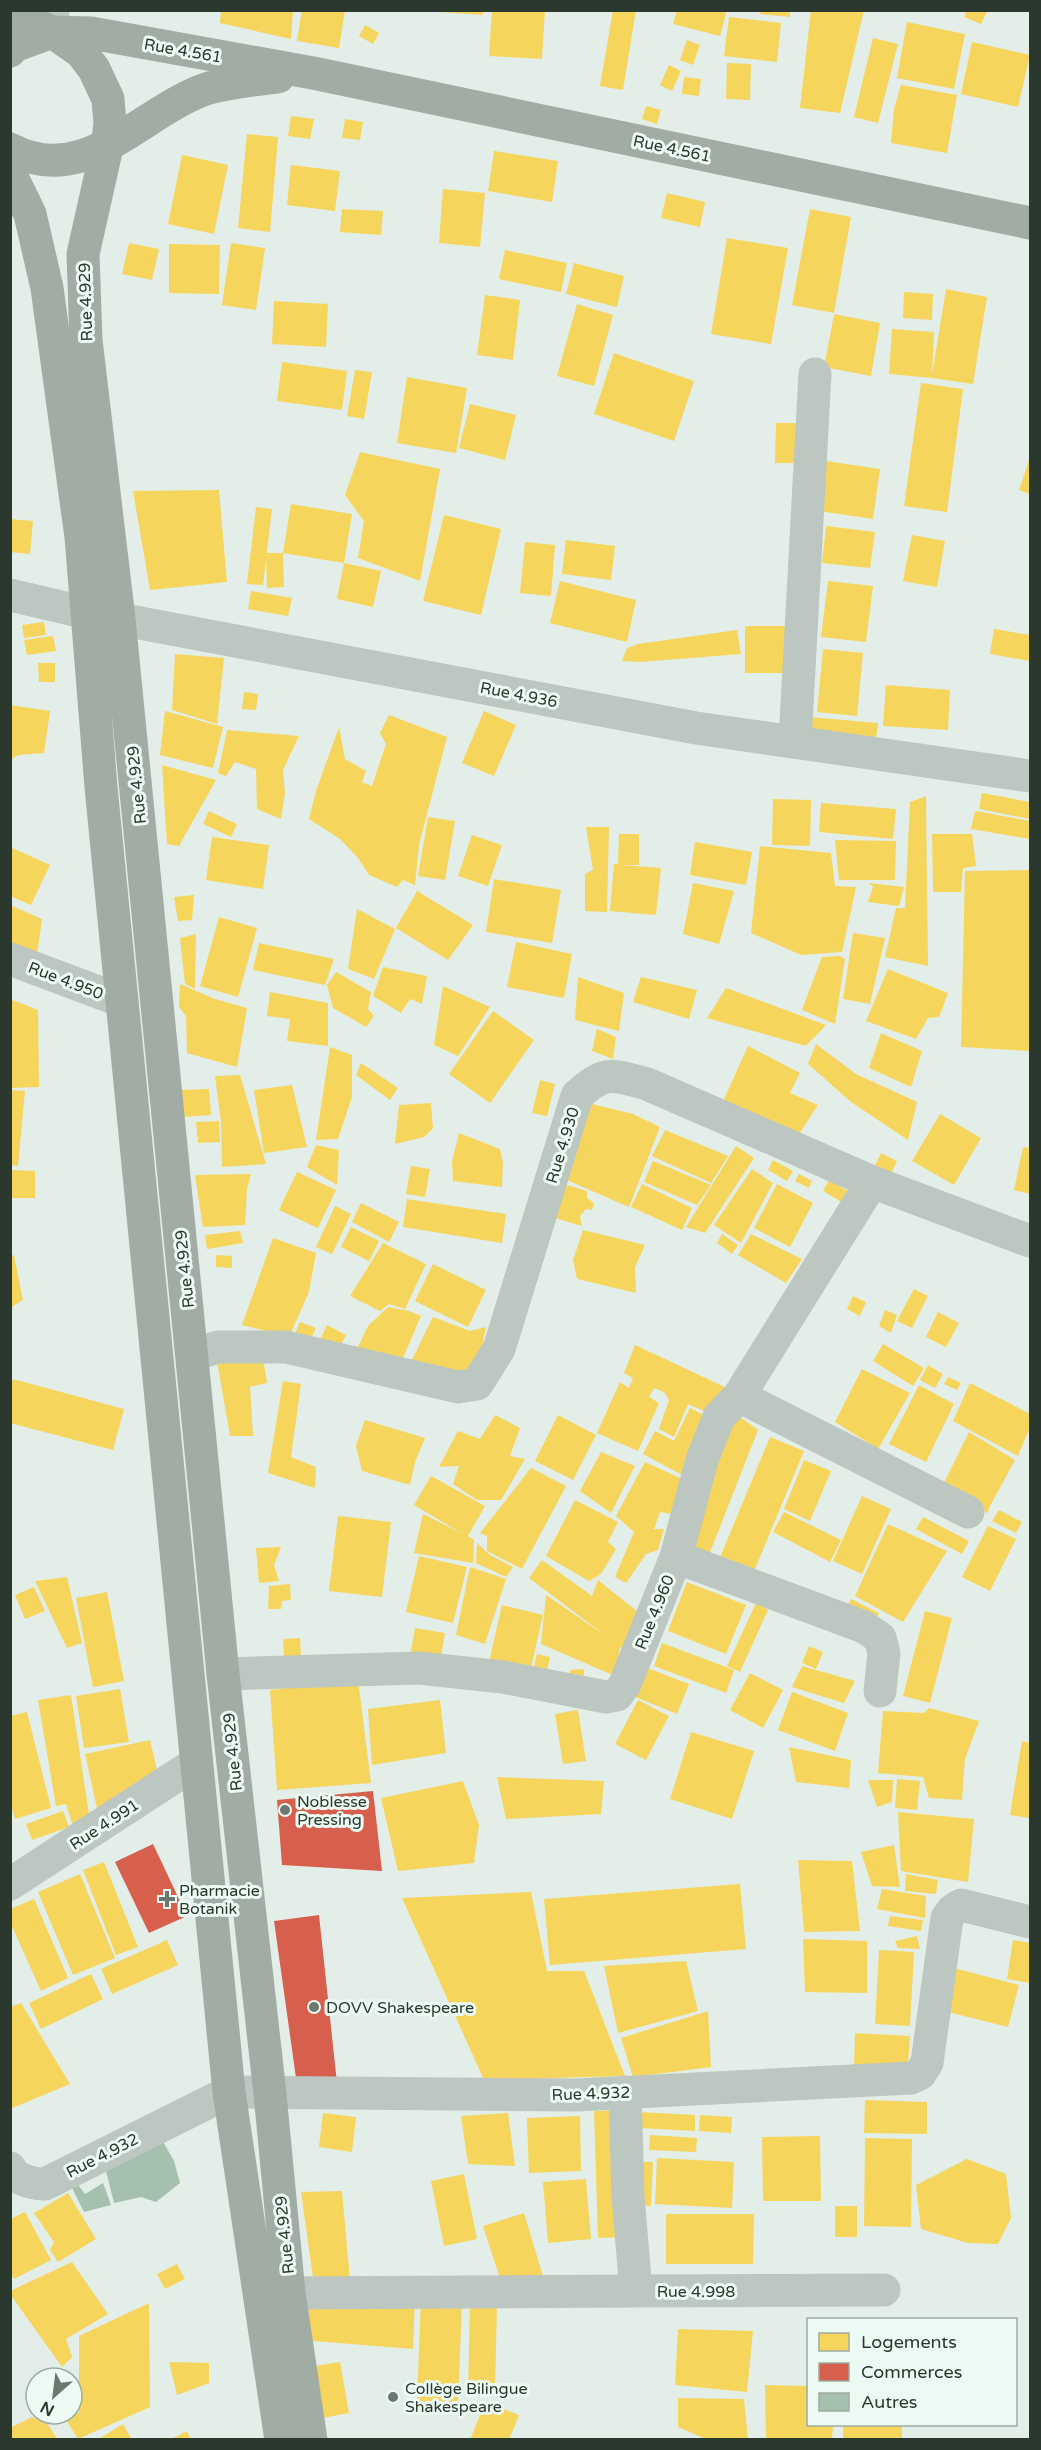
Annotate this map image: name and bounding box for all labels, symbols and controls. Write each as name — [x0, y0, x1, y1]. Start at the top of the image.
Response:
street label: Rue 4.561 — [142, 34, 223, 68]
street label: Rue 4.561 — [631, 131, 712, 167]
street label: Rue 4.929 — [75, 262, 97, 342]
street label: Rue 4.936 — [478, 678, 559, 712]
street label: Rue 4.929 — [123, 745, 151, 825]
street label: Rue 4.950 — [25, 957, 106, 1004]
street label: Rue 4.930 — [542, 1105, 584, 1186]
street label: Rue 4.929 — [171, 1229, 199, 1309]
street label: Rue 4.960 — [631, 1572, 679, 1653]
street label: Rue 4.929 — [219, 1712, 247, 1792]
place label: Noblesse Pressing — [297, 1792, 367, 1830]
street label: Rue 4.991 — [66, 1795, 143, 1855]
marker: Noblesse Pressing — [278, 1803, 292, 1817]
place label: Pharmacie Botanik — [179, 1881, 260, 1919]
marker: Pharmacie Botanik — [160, 1892, 174, 1906]
place label: DOVV Shakespeare — [326, 1998, 474, 2018]
marker: DOVV Shakespeare — [307, 2000, 321, 2014]
street label: Rue 4.932 — [551, 2083, 631, 2105]
street label: Rue 4.932 — [63, 2129, 142, 2183]
street label: Rue 4.929 — [271, 2195, 299, 2275]
street label: Rue 4.998 — [657, 2282, 735, 2302]
legend — [807, 2318, 1017, 2426]
text: Logements — [861, 2331, 957, 2353]
text: Commerces — [861, 2361, 962, 2383]
north arrow — [24, 2366, 84, 2426]
place label: Collège Bilingue Shakespeare — [405, 2379, 527, 2417]
marker: Collège Bilingue Shakespeare — [386, 2390, 400, 2404]
text: Autres — [861, 2391, 917, 2413]
text: N — [37, 2397, 58, 2420]

